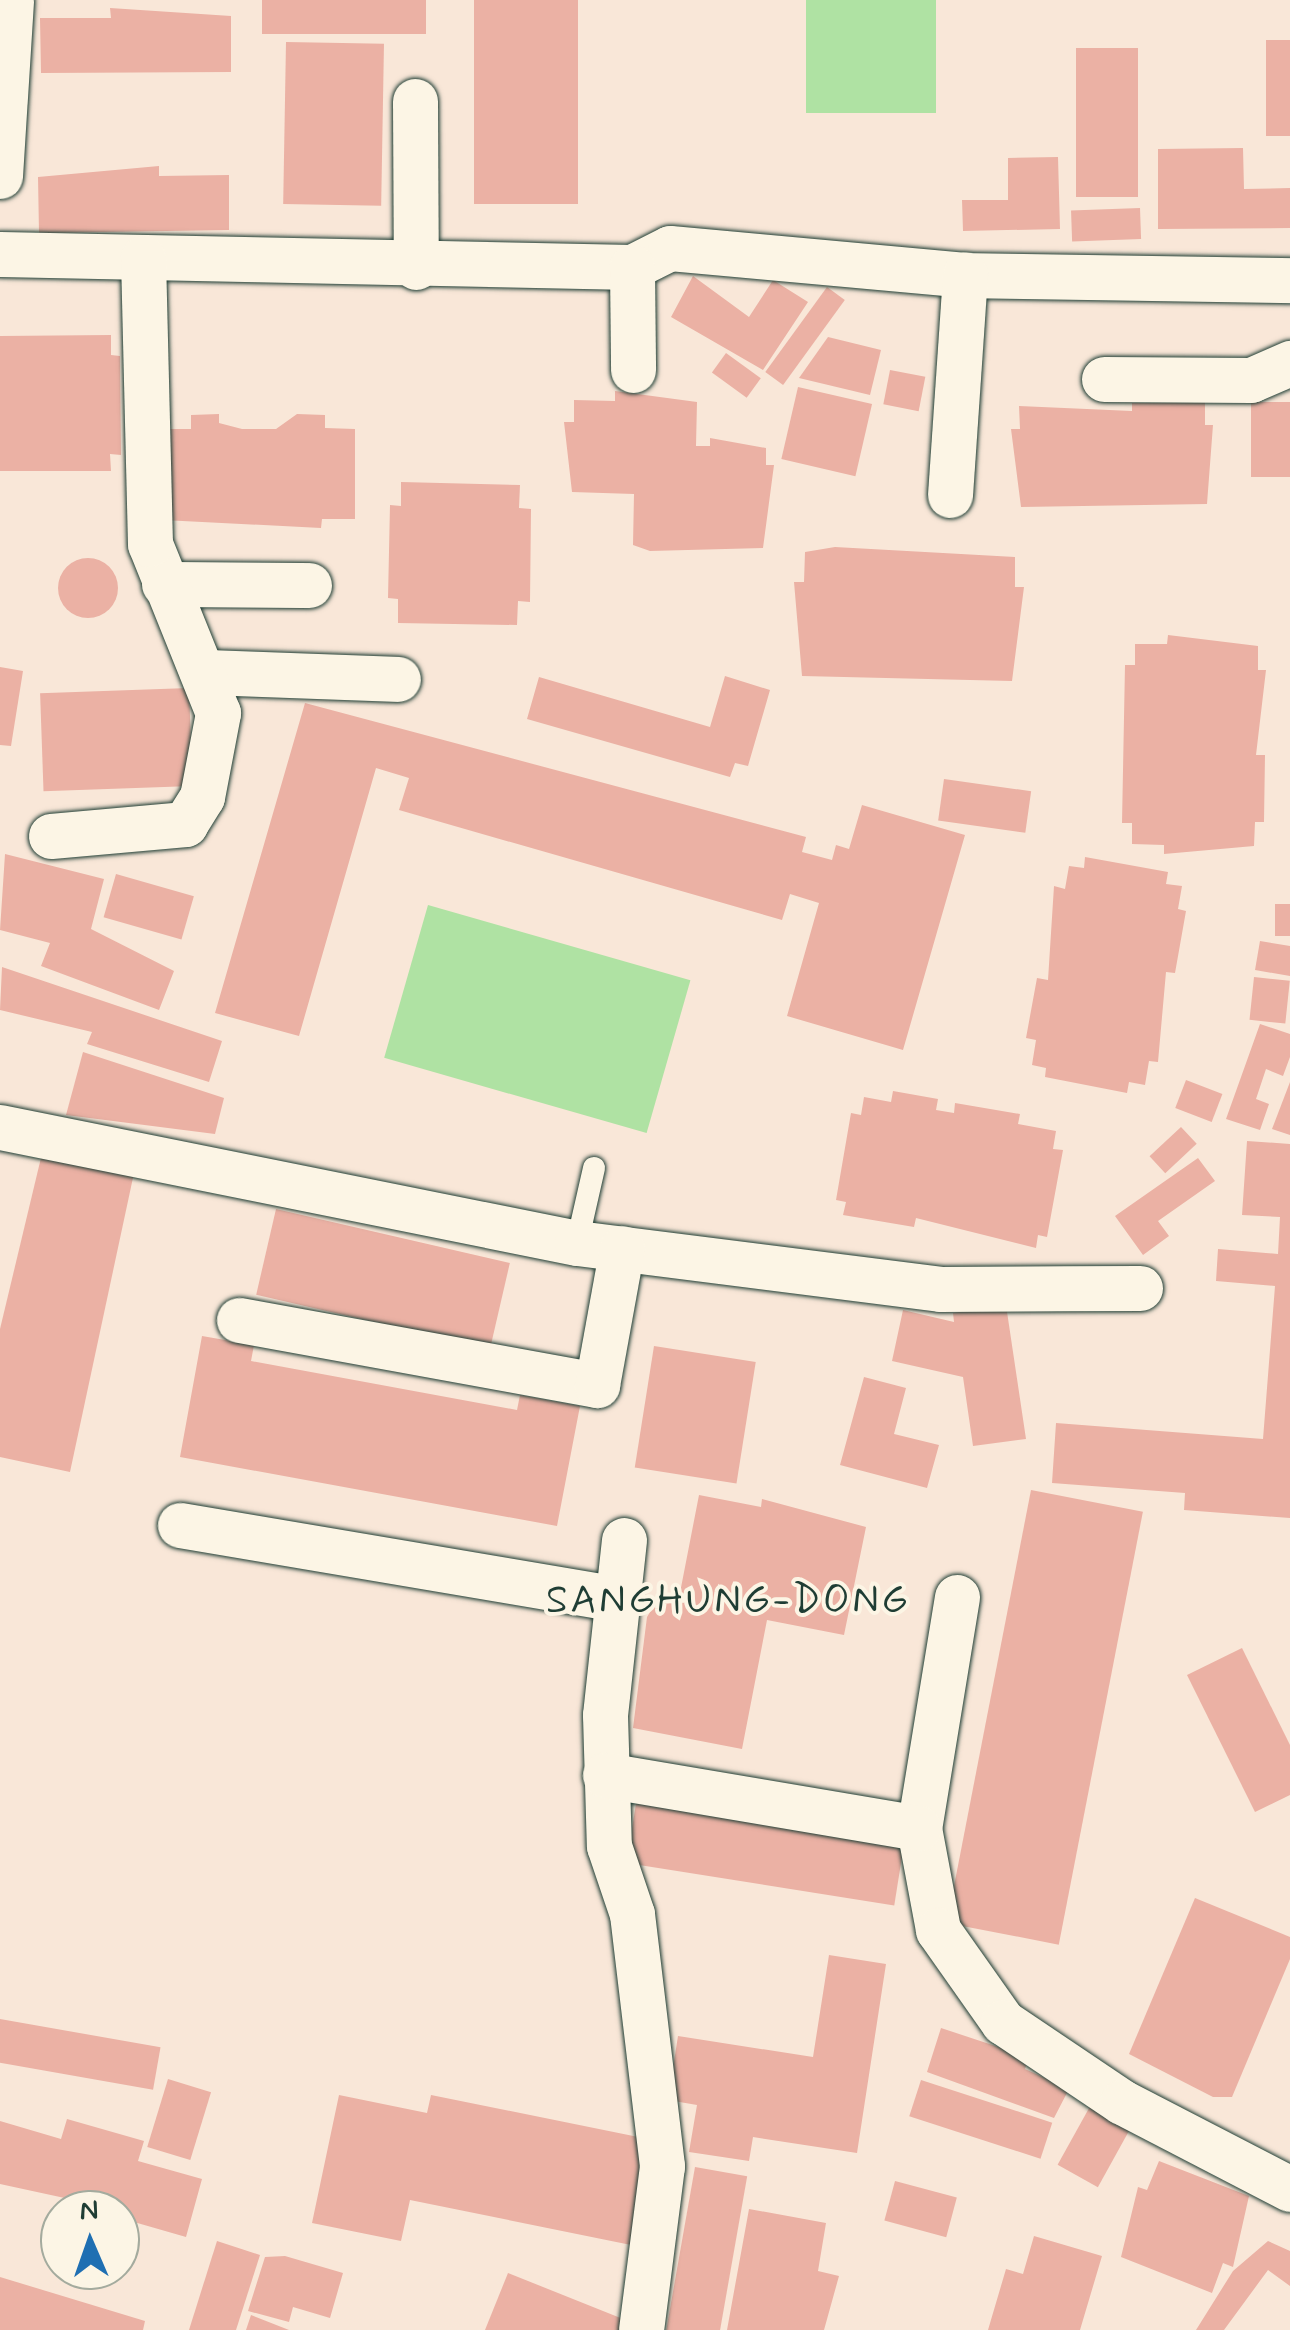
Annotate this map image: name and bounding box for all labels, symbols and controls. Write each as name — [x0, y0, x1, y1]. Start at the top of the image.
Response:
district label: SANGHUNG-DONG — [543, 1577, 913, 1625]
north arrow — [40, 2190, 140, 2290]
text: N — [79, 2193, 99, 2230]

